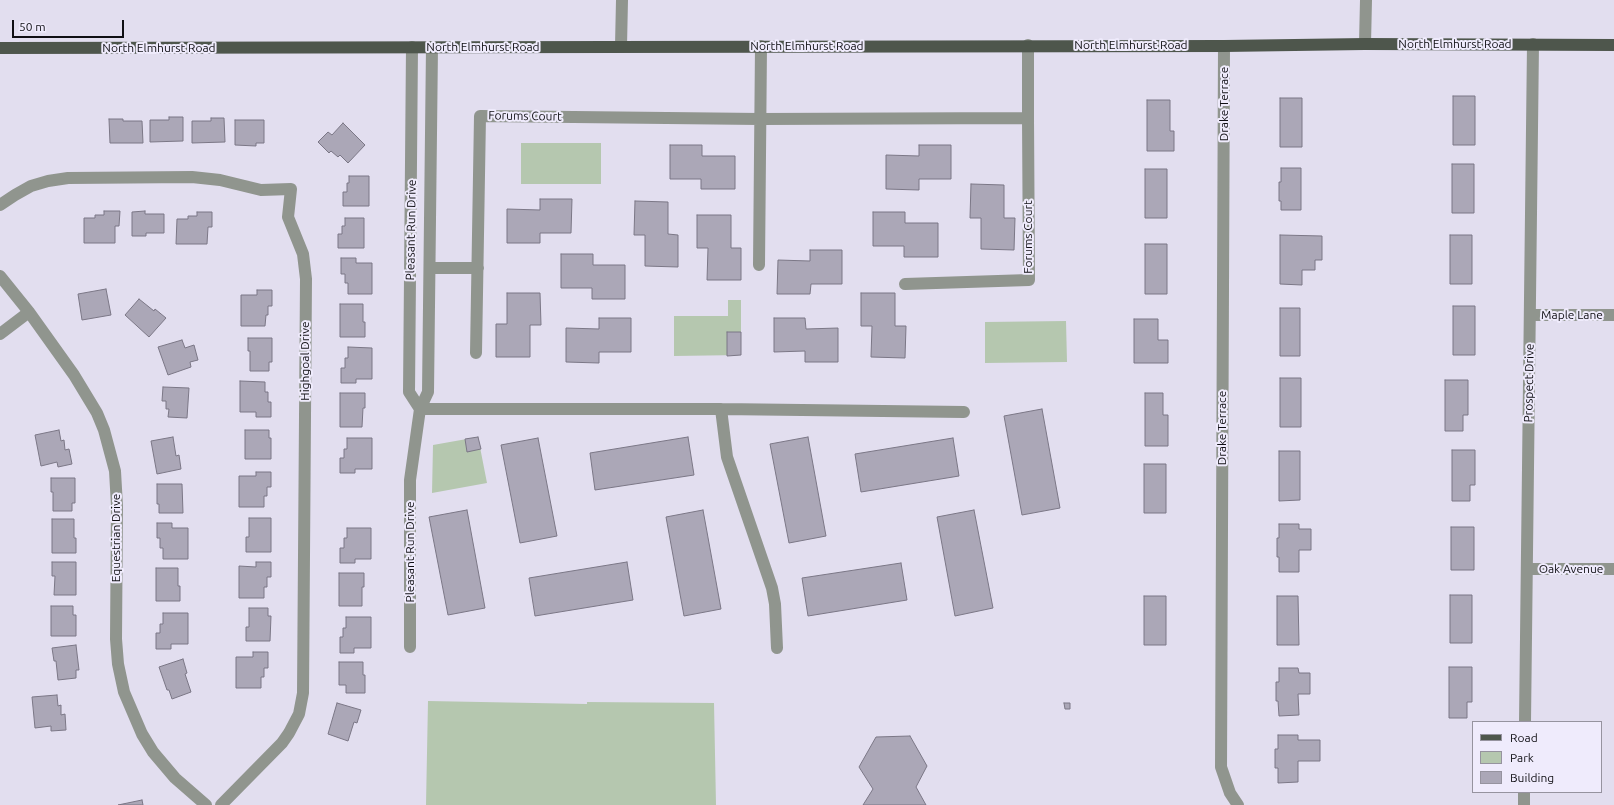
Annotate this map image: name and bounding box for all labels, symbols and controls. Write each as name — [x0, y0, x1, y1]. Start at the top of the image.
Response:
scale bar — [14, 12, 126, 38]
text: 50 m — [19, 20, 46, 33]
street label: North Elmhurst Road — [1398, 37, 1512, 51]
street label: North Elmhurst Road — [1074, 38, 1188, 52]
street label: North Elmhurst Road — [750, 39, 864, 53]
street label: North Elmhurst Road — [426, 40, 540, 54]
street label: North Elmhurst Road — [102, 41, 216, 55]
street label: Drake Terrace — [1217, 67, 1231, 141]
street label: Forums Court — [488, 108, 562, 124]
street label: Pleasant Run Drive — [403, 179, 419, 281]
street label: Forums Court — [1021, 200, 1035, 274]
street label: Maple Lane — [1541, 308, 1603, 322]
street label: Highgoal Drive — [298, 321, 312, 401]
street label: Prospect Drive — [1521, 343, 1537, 423]
street label: Drake Terrace — [1215, 391, 1229, 465]
street label: Equestrian Drive — [109, 494, 123, 582]
street label: Pleasant Run Drive — [403, 501, 417, 603]
street label: Oak Avenue — [1539, 562, 1603, 576]
legend — [1472, 721, 1602, 793]
text: Road — [1510, 731, 1538, 744]
text: Park — [1510, 751, 1534, 764]
text: Building — [1510, 771, 1554, 784]

